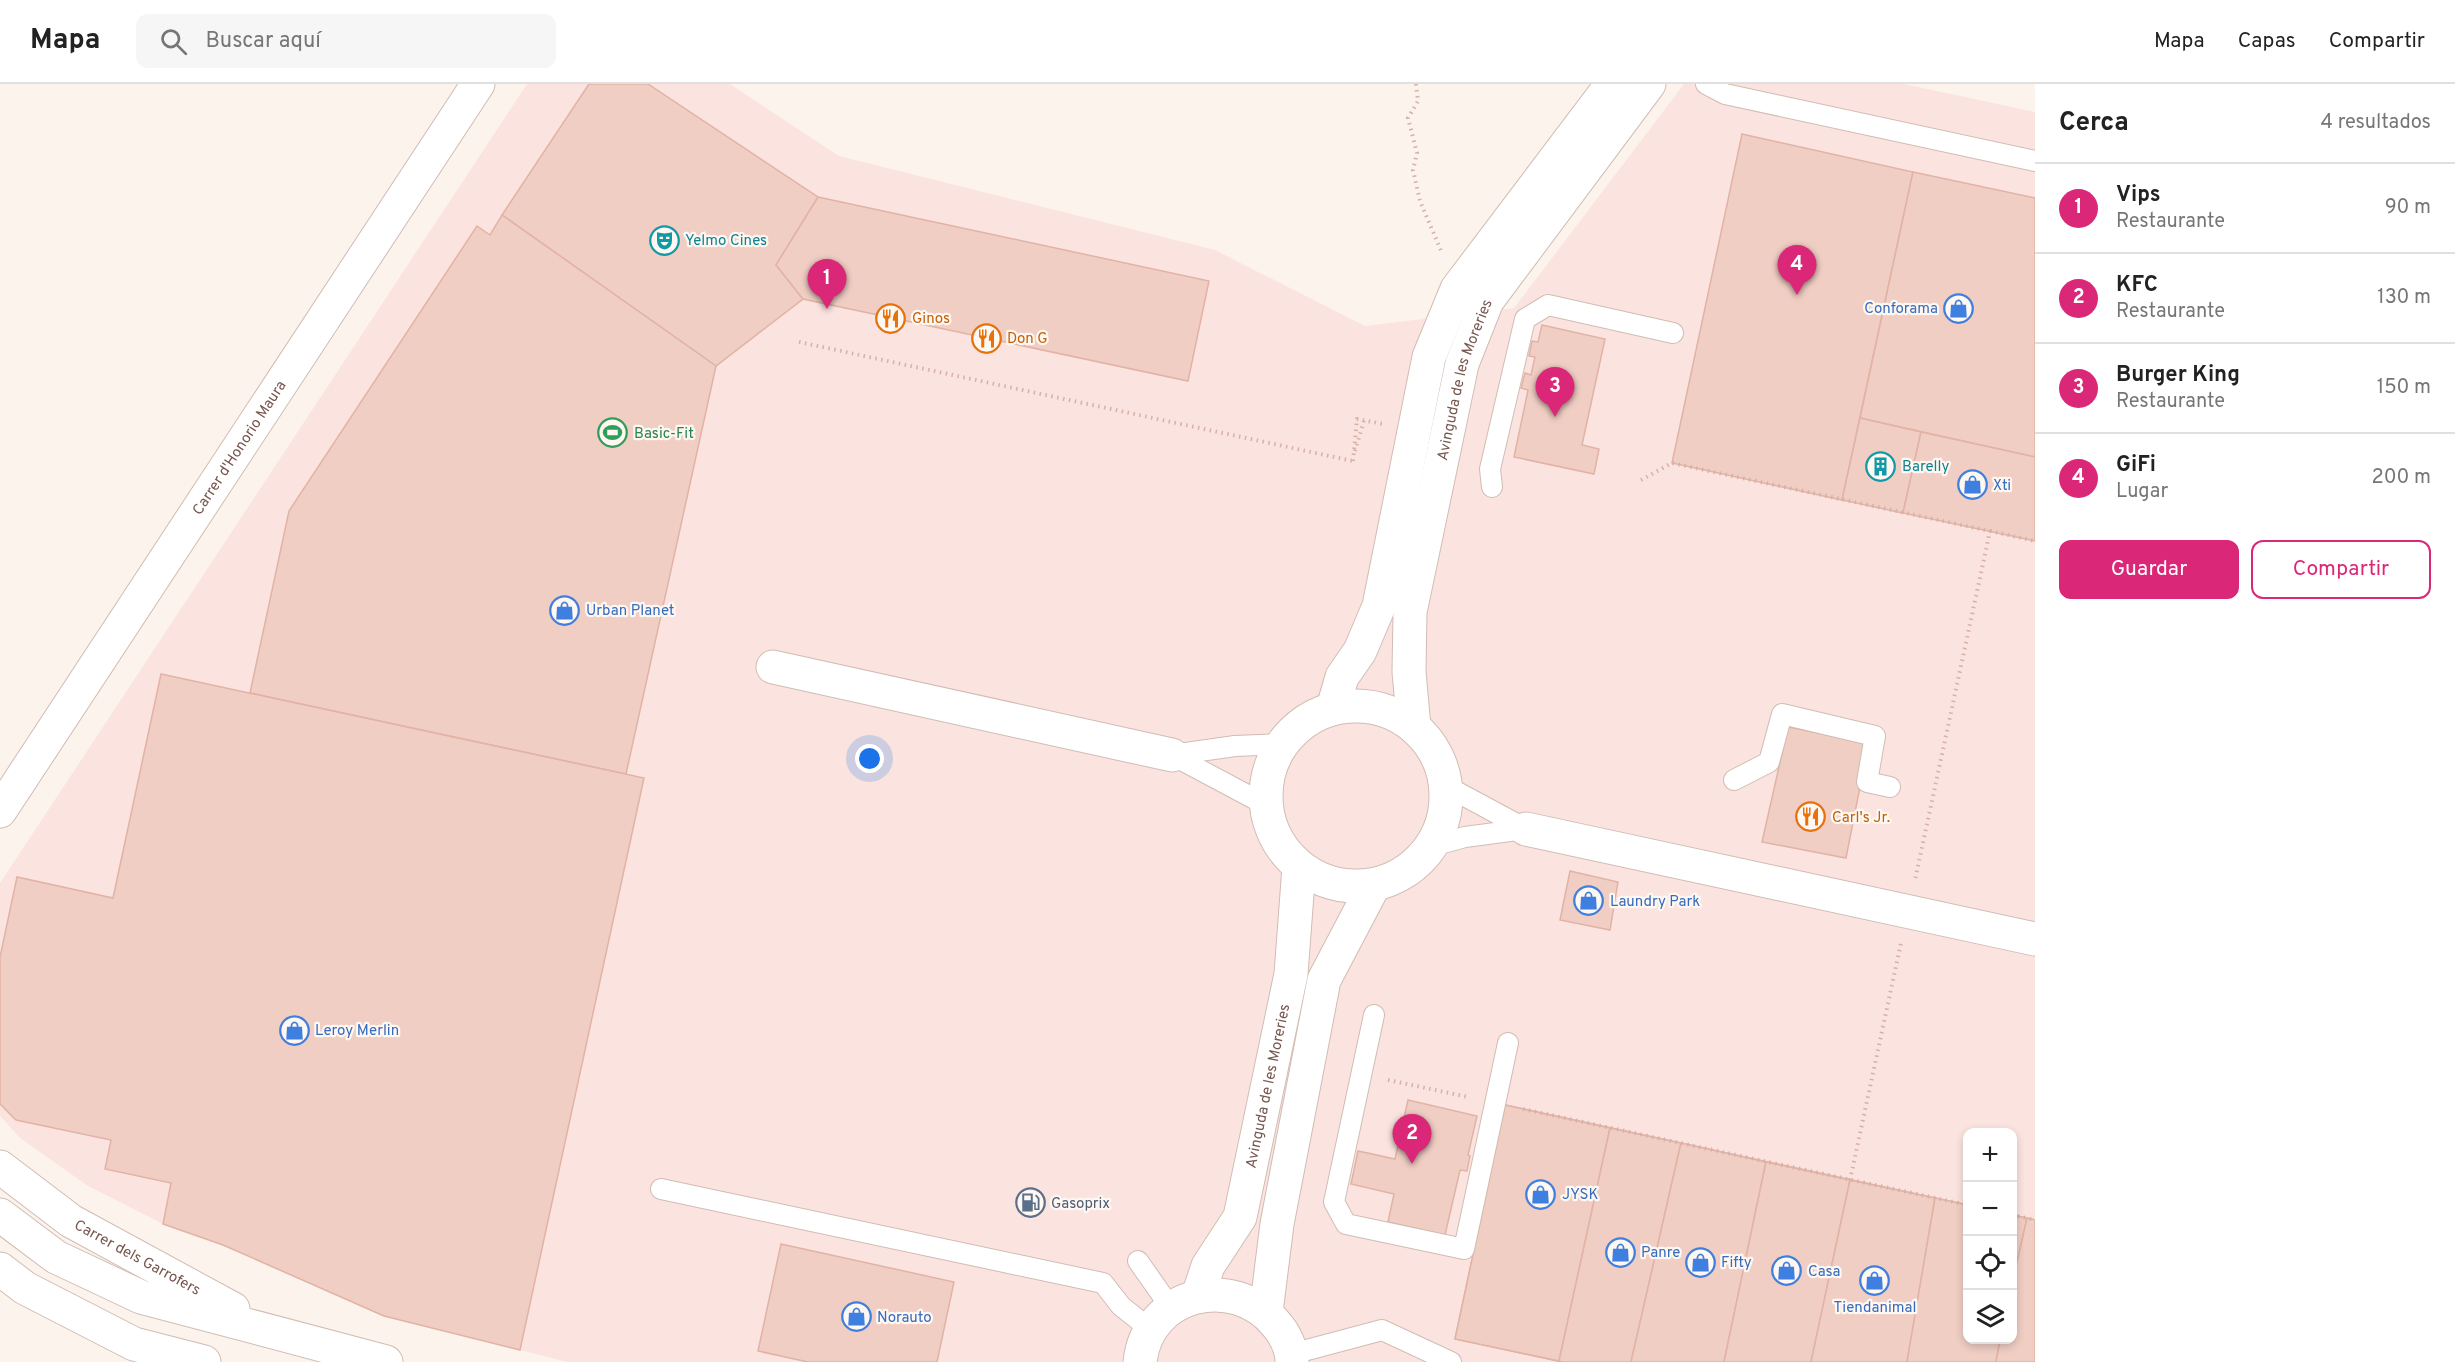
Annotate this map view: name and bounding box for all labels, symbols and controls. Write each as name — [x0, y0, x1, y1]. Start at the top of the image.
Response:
search box — [136, 14, 556, 68]
text: Mapa — [30, 23, 100, 59]
icon: search — [157, 25, 190, 58]
text: Buscar aquí — [205, 28, 321, 55]
text: Mapa — [2154, 28, 2205, 55]
text: Capas — [2238, 28, 2296, 55]
text: Compartir — [2329, 28, 2425, 55]
text: Cerca — [2059, 107, 2129, 140]
text: 4 resultados — [2321, 110, 2431, 136]
text: Vips — [2116, 182, 2161, 209]
text: 1 — [2075, 195, 2083, 221]
text: 90 m — [2385, 195, 2431, 221]
text: Restaurante — [2116, 209, 2225, 235]
theatre icon: Yelmo Cines — [648, 224, 680, 256]
place label: Yelmo Cines — [685, 232, 767, 251]
pin: 4 — [1778, 246, 1816, 295]
pin: 1 — [808, 260, 846, 309]
text: KFC — [2116, 272, 2158, 299]
text: 2 — [2072, 285, 2085, 311]
text: 130 m — [2377, 285, 2431, 311]
shop icon: Conforama — [1943, 292, 1975, 324]
street label: Avinguda de les Moreries — [1434, 297, 1498, 463]
text: Restaurante — [2116, 299, 2225, 325]
place label: Conforama — [1864, 300, 1938, 319]
restaurant icon: Ginos — [875, 302, 907, 334]
place label: Ginos — [912, 310, 950, 329]
restaurant icon: Don G — [970, 322, 1002, 354]
place label: Don G — [1007, 330, 1048, 349]
text: Burger King — [2116, 362, 2240, 389]
pin: 3 — [1536, 368, 1574, 417]
text: 3 — [2073, 375, 2085, 401]
text: 150 m — [2377, 375, 2431, 401]
street label: Carrer d'Honorio Maura — [189, 377, 291, 519]
text: Restaurante — [2116, 389, 2225, 415]
sports icon: Basic-Fit — [597, 417, 629, 449]
place label: Basic-Fit — [634, 425, 694, 444]
building icon: Barelly — [1865, 450, 1897, 482]
text: GiFi — [2116, 452, 2156, 479]
place label: Barelly — [1902, 458, 1949, 477]
text: 4 — [2072, 465, 2085, 491]
text: 200 m — [2372, 465, 2431, 491]
shop icon: Xti — [1956, 469, 1988, 501]
place label: Xti — [1993, 477, 2011, 496]
text: Lugar — [2116, 479, 2168, 505]
button: Guardar — [2059, 540, 2239, 599]
button: Compartir — [2251, 540, 2431, 599]
shop icon: Urban Planet — [549, 594, 581, 626]
place label: Urban Planet — [586, 602, 675, 621]
your location — [855, 744, 884, 773]
restaurant icon: Carl's Jr. — [1795, 801, 1827, 833]
place label: Carl's Jr. — [1832, 809, 1890, 828]
shop icon: Laundry Park — [1573, 885, 1605, 917]
place label: Laundry Park — [1610, 893, 1700, 912]
street label: Avinguda de les Moreries — [1242, 1002, 1295, 1170]
shop icon: Leroy Merlin — [278, 1014, 310, 1046]
place label: Leroy Merlin — [315, 1022, 399, 1041]
pin: 2 — [1392, 1114, 1432, 1164]
map controls — [1963, 1128, 2017, 1344]
button: + — [1963, 1128, 2017, 1182]
shop icon: JYSK — [1525, 1178, 1557, 1210]
button: − — [1963, 1182, 2017, 1236]
place label: JYSK — [1562, 1186, 1598, 1205]
fuel station icon: Gasoprix — [1014, 1187, 1046, 1219]
place label: Gasoprix — [1051, 1195, 1110, 1214]
street label: Carrer dels Garrofers — [70, 1216, 203, 1301]
shop icon: Panre — [1604, 1236, 1636, 1268]
button: locate — [1963, 1236, 2017, 1290]
place label: Panre — [1641, 1244, 1680, 1263]
shop icon: Fifty — [1684, 1246, 1716, 1278]
place label: Fifty — [1721, 1254, 1752, 1273]
shop icon: Casa — [1771, 1255, 1803, 1287]
place label: Casa — [1808, 1263, 1840, 1282]
shop icon: Tiendanimal — [1859, 1264, 1891, 1296]
button: layers — [1963, 1290, 2017, 1344]
place label: Tiendanimal — [1834, 1299, 1916, 1318]
shop icon: Norauto — [840, 1301, 872, 1333]
place label: Norauto — [877, 1309, 932, 1328]

